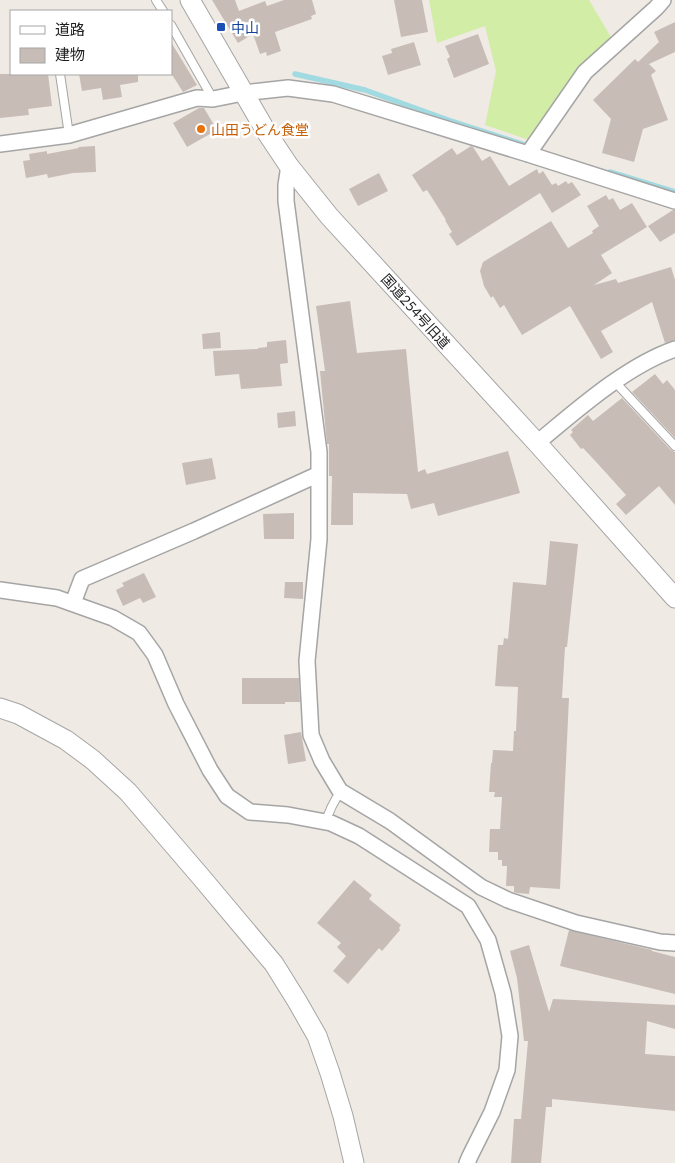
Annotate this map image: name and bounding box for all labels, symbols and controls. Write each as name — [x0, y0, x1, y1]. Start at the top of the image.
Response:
legend — [10, 10, 172, 75]
place label: 中山 — [231, 19, 259, 36]
text: 道路 — [55, 20, 85, 38]
marker: 中山 — [215, 21, 227, 33]
text: 建物 — [55, 45, 85, 63]
place label: 山田うどん食堂 — [211, 121, 309, 138]
marker: 山田うどん食堂 — [195, 123, 207, 135]
street label: 国道254号旧道 — [378, 270, 454, 352]

